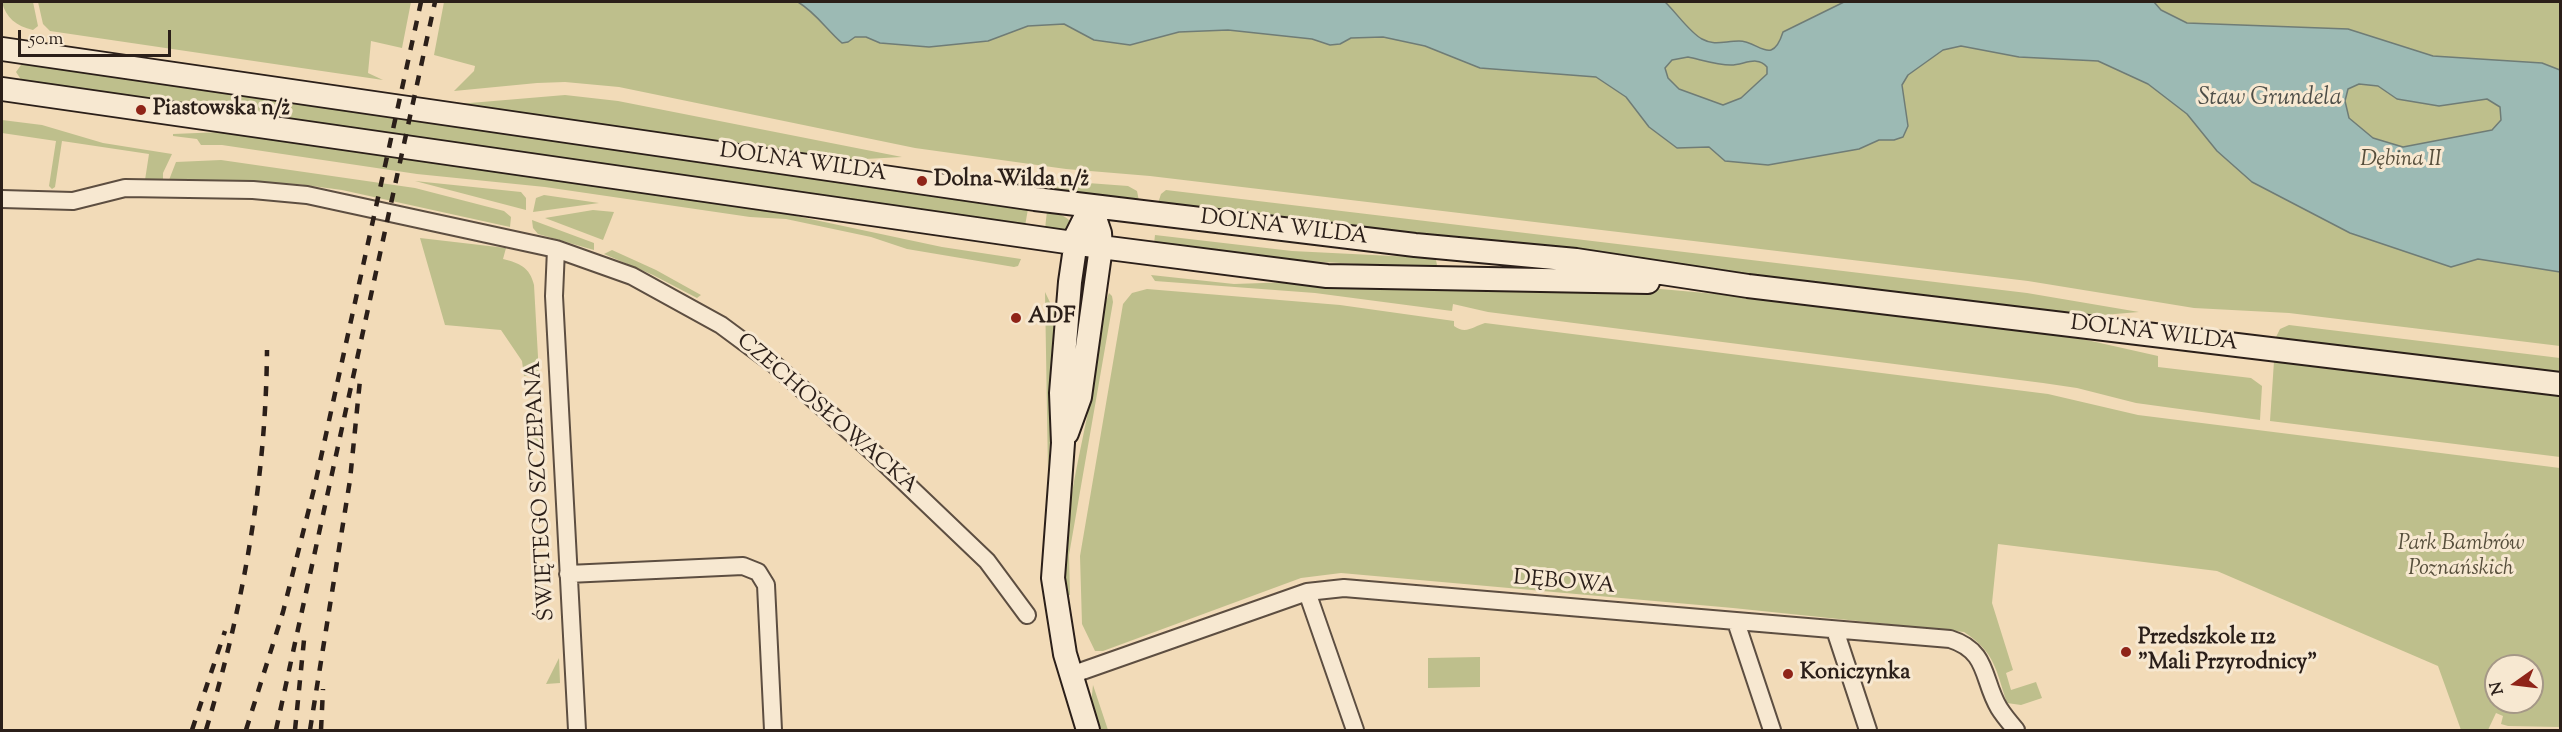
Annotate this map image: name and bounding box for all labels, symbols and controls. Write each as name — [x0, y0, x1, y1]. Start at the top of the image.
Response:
scale bar — [21, 18, 174, 56]
text: 50 m — [29, 27, 63, 53]
water label: Staw Grundela — [2198, 86, 2342, 114]
place label: Piastowska n/ż — [153, 97, 290, 123]
marker: Piastowska n/ż — [134, 103, 148, 117]
street label: DOLNA WILDA — [718, 139, 888, 189]
park label: Dębina II — [2360, 148, 2442, 174]
place label: Dolna Wilda n/ż — [934, 168, 1089, 194]
marker: Dolna Wilda n/ż — [915, 174, 929, 188]
street label: DOLNA WILDA — [1199, 206, 1369, 252]
place label: ADF — [1028, 305, 1075, 331]
marker: ADF — [1009, 311, 1023, 325]
street label: DOLNA WILDA — [2069, 312, 2239, 358]
street label: CZECHOSŁOWACKA — [730, 329, 922, 501]
street label: ŚWIĘTEGO SZCZEPANA — [522, 360, 562, 622]
park label: Park Bambrów Poznańskich — [2398, 532, 2524, 584]
street label: DĘBOWA — [1512, 566, 1616, 602]
place label: Przedszkole 112 "Mali Przyrodnicy" — [2138, 626, 2317, 678]
marker: Przedszkole 112 "Mali Przyrodnicy" — [2119, 645, 2133, 659]
north arrow — [2484, 654, 2544, 714]
place label: Koniczynka — [1800, 661, 1910, 687]
marker: Koniczynka — [1781, 667, 1795, 681]
text: N — [2485, 679, 2511, 697]

